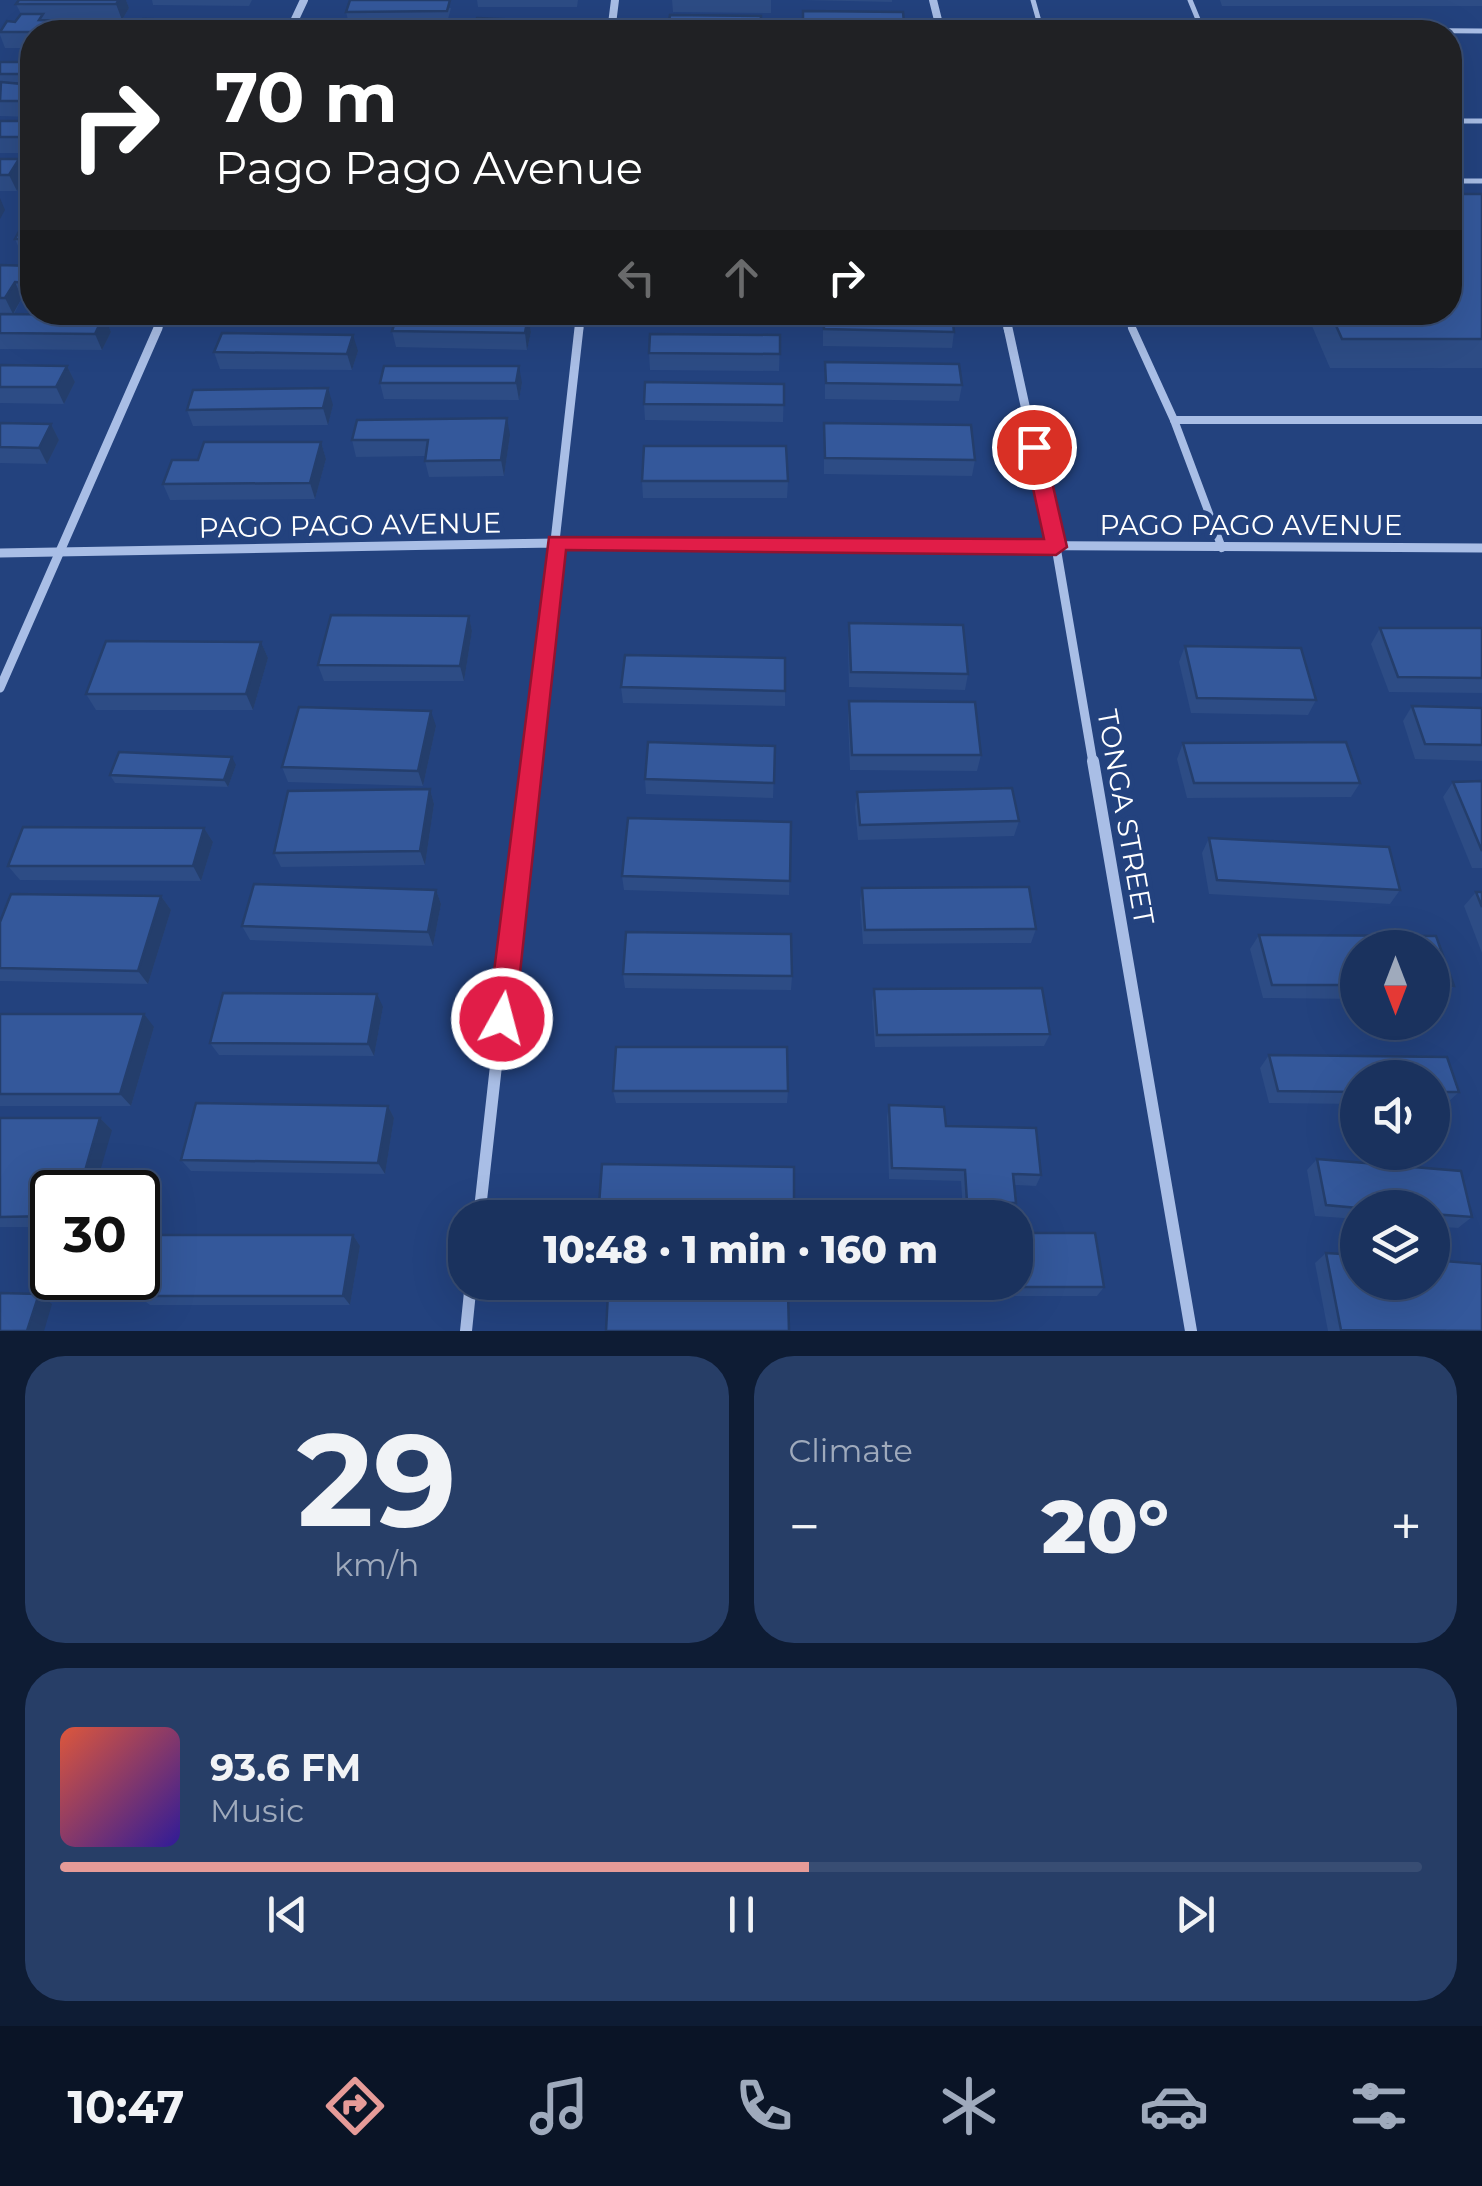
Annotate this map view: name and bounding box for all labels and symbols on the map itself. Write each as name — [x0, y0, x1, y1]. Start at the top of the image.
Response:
pin — [992, 405, 1077, 490]
street label: PAGO PAGO AVENUE — [198, 505, 502, 545]
street label: PAGO PAGO AVENUE — [1100, 508, 1402, 542]
street label: TONGA STREET — [1090, 707, 1162, 927]
north arrow — [1340, 930, 1450, 1040]
position arrow — [450, 967, 554, 1071]
speed limit sign: 30 — [30, 1170, 160, 1300]

